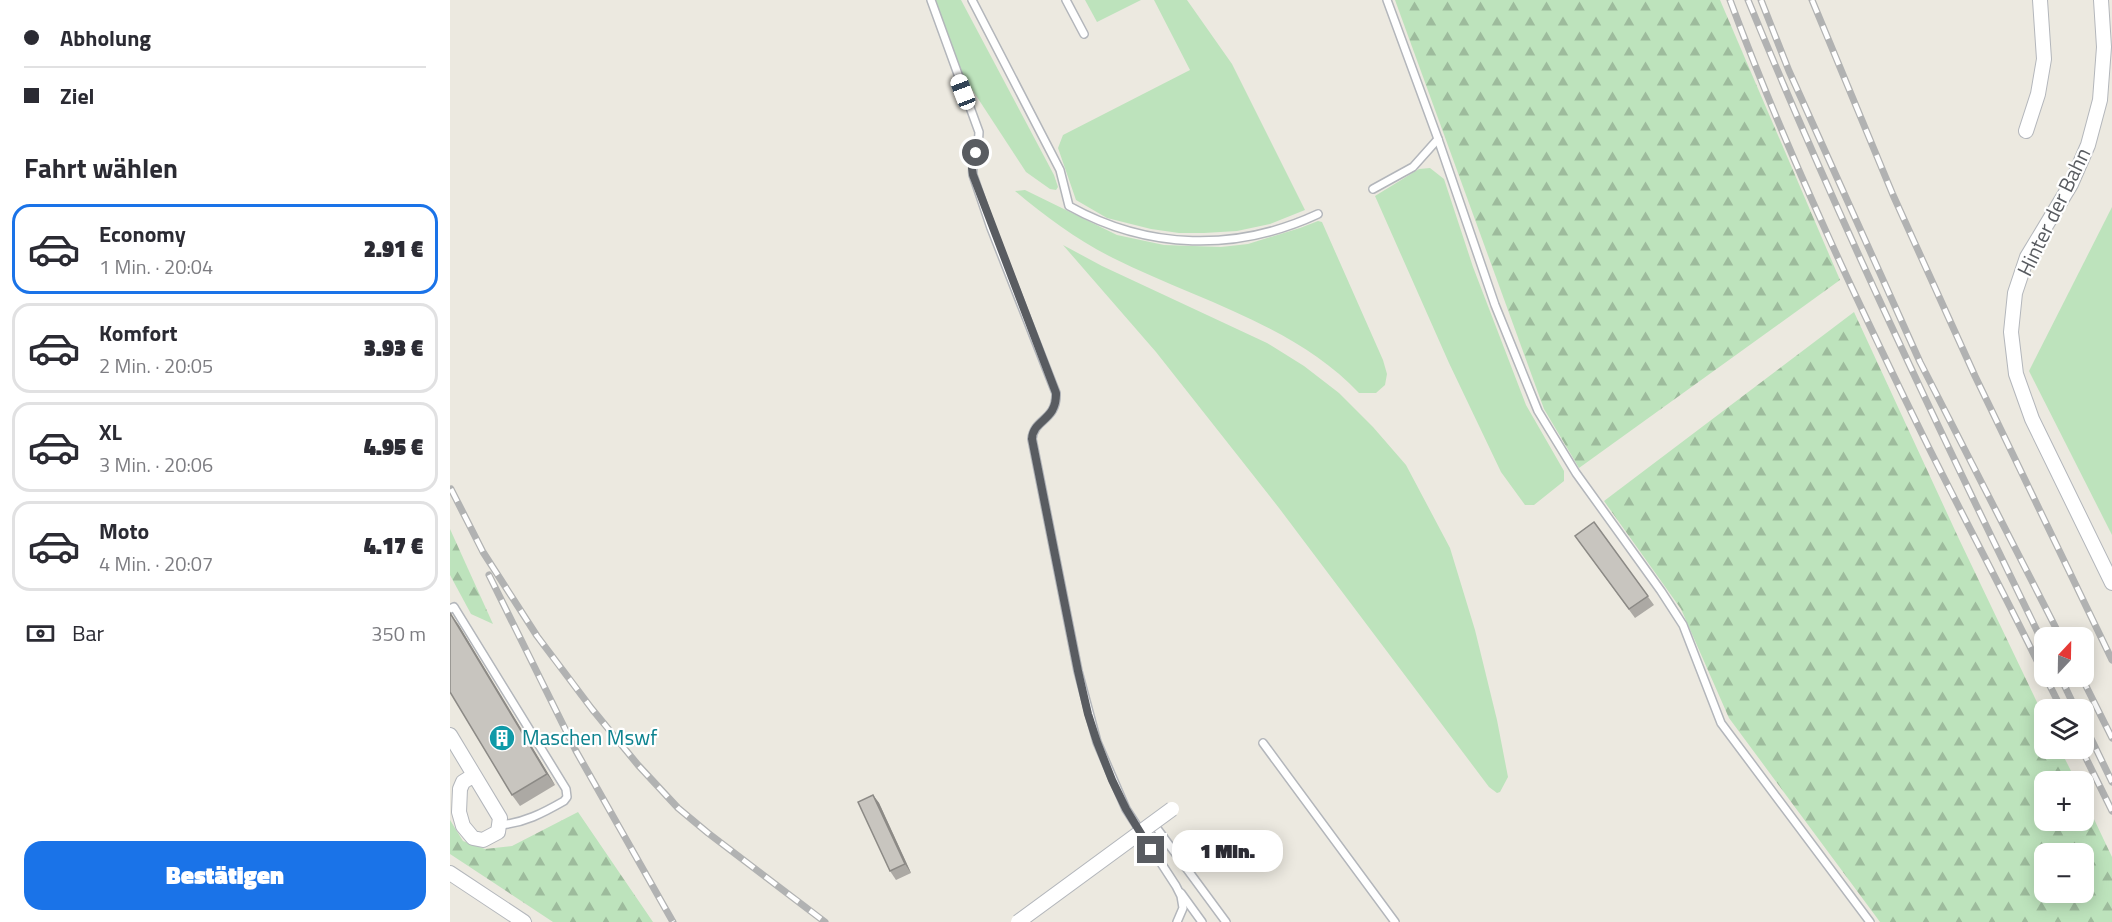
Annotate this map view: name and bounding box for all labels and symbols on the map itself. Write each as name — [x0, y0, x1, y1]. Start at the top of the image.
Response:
car — [948, 72, 978, 112]
route start — [962, 139, 989, 166]
street label: Hinter der Bahn — [2008, 142, 2098, 281]
north arrow — [2034, 627, 2094, 687]
place label: Maschen Mswf — [522, 721, 657, 753]
building icon: Maschen Mswf — [487, 723, 517, 753]
callout: 1 Min. — [1172, 829, 1283, 871]
route end — [1137, 836, 1164, 863]

